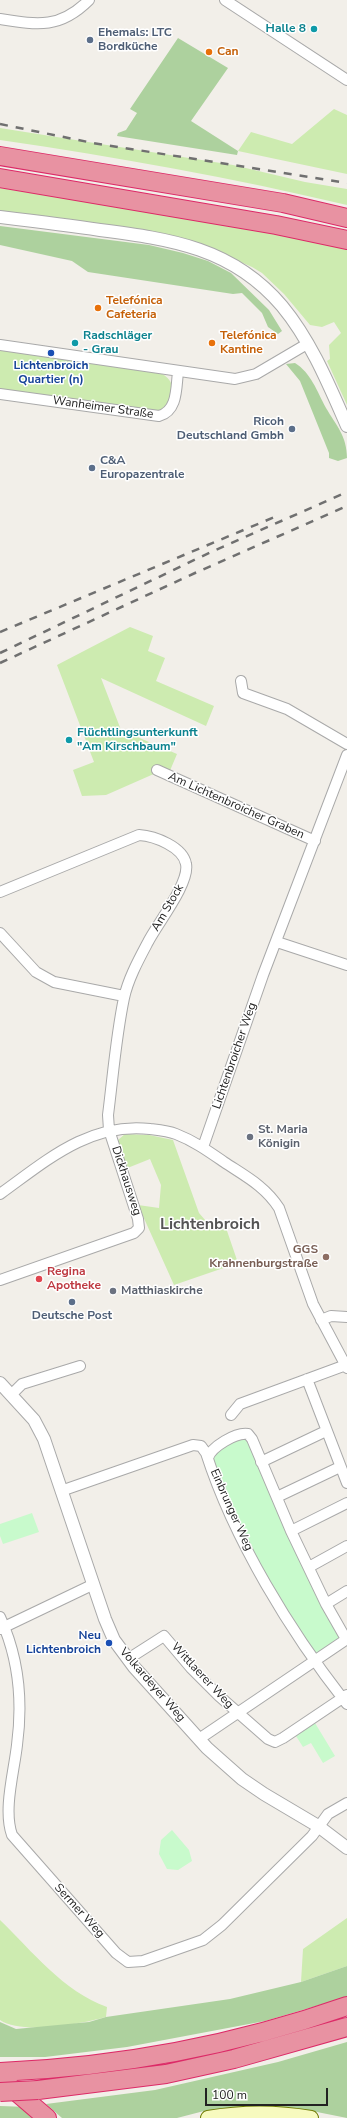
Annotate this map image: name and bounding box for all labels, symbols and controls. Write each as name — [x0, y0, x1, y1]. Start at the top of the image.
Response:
place label: Halle 8 — [266, 22, 306, 36]
marker: Halle 8 — [309, 24, 319, 34]
place label: Ehemals: LTC Bordküche — [98, 26, 172, 54]
marker: Ehemals: LTC Bordküche — [85, 35, 95, 45]
place label: Can — [217, 45, 239, 59]
marker: Can — [204, 47, 214, 57]
place label: Telefónica Cafeteria — [106, 294, 163, 322]
marker: Telefónica Cafeteria — [93, 303, 103, 313]
place label: Radschläger - Grau — [83, 329, 152, 357]
place label: Telefónica Kantine — [220, 329, 277, 357]
marker: Radschläger - Grau — [70, 338, 80, 348]
marker: Telefónica Kantine — [207, 338, 217, 348]
marker: Lichtenbroich Quartier (n) — [46, 348, 56, 358]
place label: Lichtenbroich Quartier (n) — [13, 359, 89, 387]
street label: Wanheimer Straße — [52, 394, 154, 422]
place label: Ricoh Deutschland Gmbh — [177, 415, 284, 443]
marker: Ricoh Deutschland Gmbh — [287, 424, 297, 434]
place label: C&A Europazentrale — [100, 454, 185, 482]
marker: C&A Europazentrale — [87, 463, 97, 473]
place label: Flüchtlingsunterkunft "Am Kirschbaum" — [77, 726, 198, 754]
marker: Flüchtlingsunterkunft "Am Kirschbaum" — [64, 735, 74, 745]
street label: Am Lichtenbroicher Graben — [166, 769, 306, 843]
street label: Am Stock — [149, 882, 187, 934]
street label: Lichtenbroicher Weg — [210, 1001, 260, 1111]
place label: St. Maria Königin — [258, 1123, 308, 1151]
marker: St. Maria Königin — [245, 1132, 255, 1142]
street label: Dickhausweg — [108, 1144, 144, 1218]
district label: Lichtenbroich — [160, 1215, 260, 1235]
place label: GGS Krahnenburgstraße — [209, 1243, 318, 1271]
marker: GGS Krahnenburgstraße — [321, 1252, 331, 1262]
place label: Regina Apotheke — [47, 1265, 101, 1293]
marker: Regina Apotheke — [34, 1274, 44, 1284]
place label: Matthiaskirche — [121, 1284, 203, 1298]
marker: Matthiaskirche — [108, 1286, 118, 1296]
marker: Deutsche Post — [67, 1297, 77, 1307]
place label: Deutsche Post — [32, 1309, 112, 1323]
street label: Einbrunger Weg — [206, 1467, 256, 1553]
place label: Neu Lichtenbroich — [26, 1629, 101, 1657]
marker: Neu Lichtenbroich — [104, 1638, 114, 1648]
street label: Wittlaerer Weg — [168, 1640, 236, 1712]
street label: Volkardeyer Weg — [116, 1645, 188, 1725]
street label: Sermer Weg — [51, 1881, 107, 1941]
scale bar — [207, 2080, 330, 2106]
text: 100 m — [212, 2087, 247, 2103]

